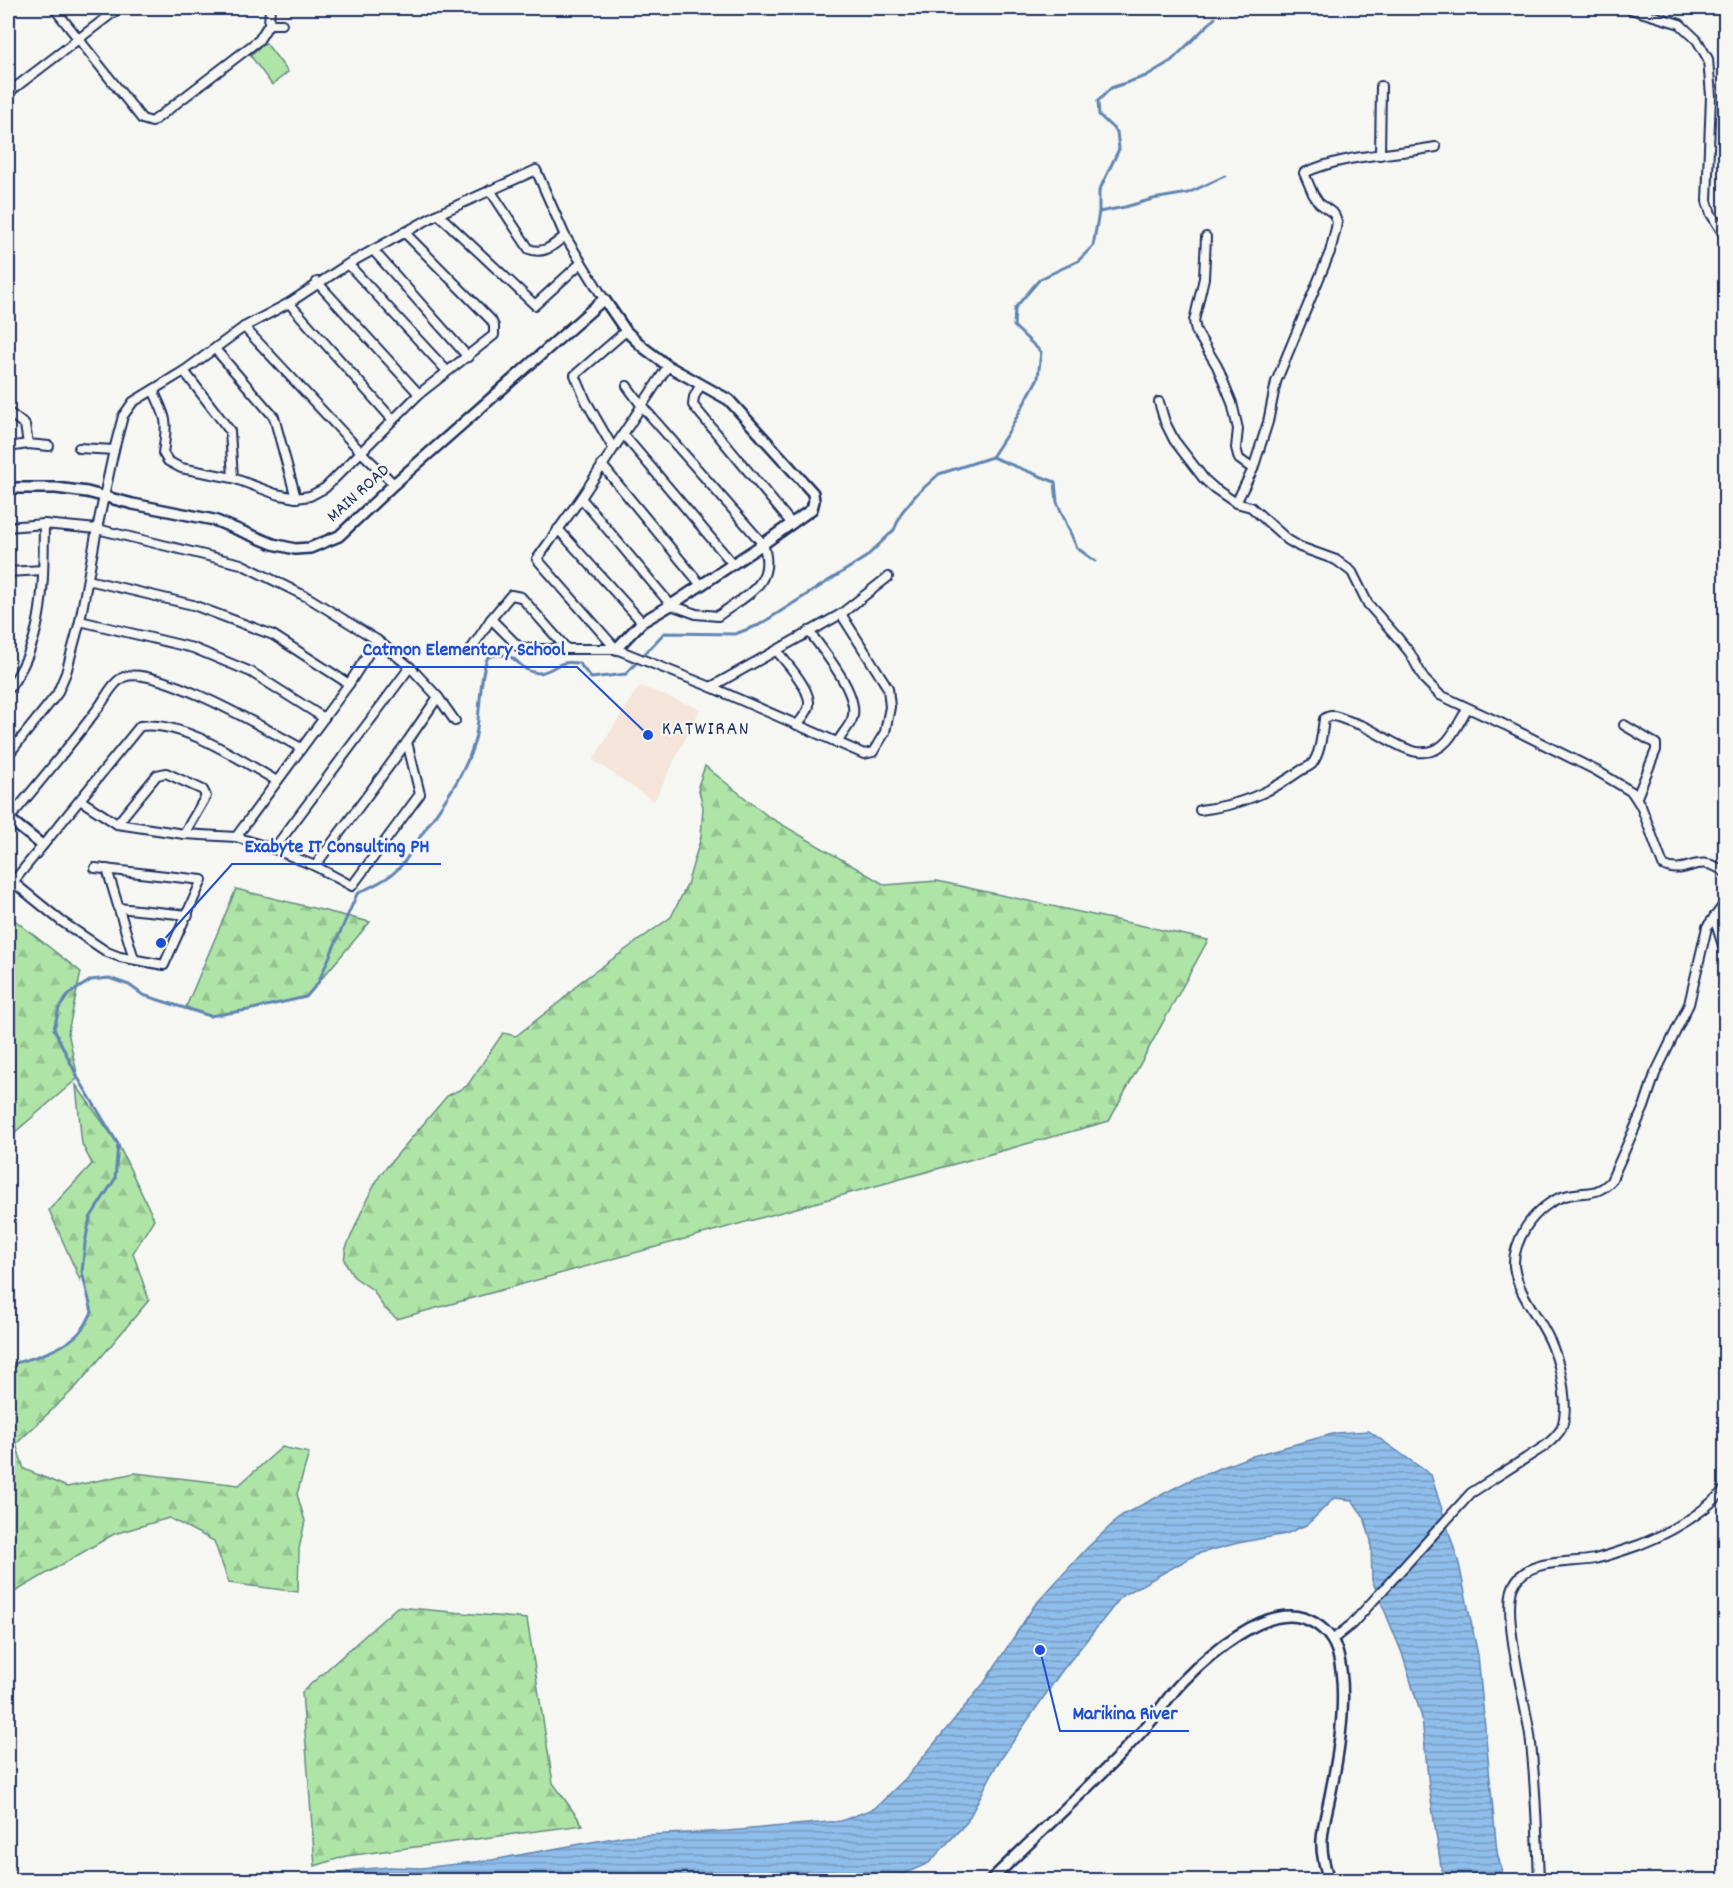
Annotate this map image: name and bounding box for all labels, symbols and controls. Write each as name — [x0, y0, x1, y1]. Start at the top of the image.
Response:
street label: MAIN ROAD — [322, 459, 396, 529]
callout: Catmon Elementary School — [350, 629, 577, 667]
text: Catmon Elementary School — [363, 637, 566, 665]
district label: KATWIRAN — [662, 716, 750, 744]
callout: Exabyte IT Consulting PH — [232, 826, 441, 864]
text: Exabyte IT Consulting PH — [245, 834, 429, 862]
callout: Marikina River — [1060, 1693, 1189, 1731]
text: Marikina River — [1072, 1701, 1178, 1729]

